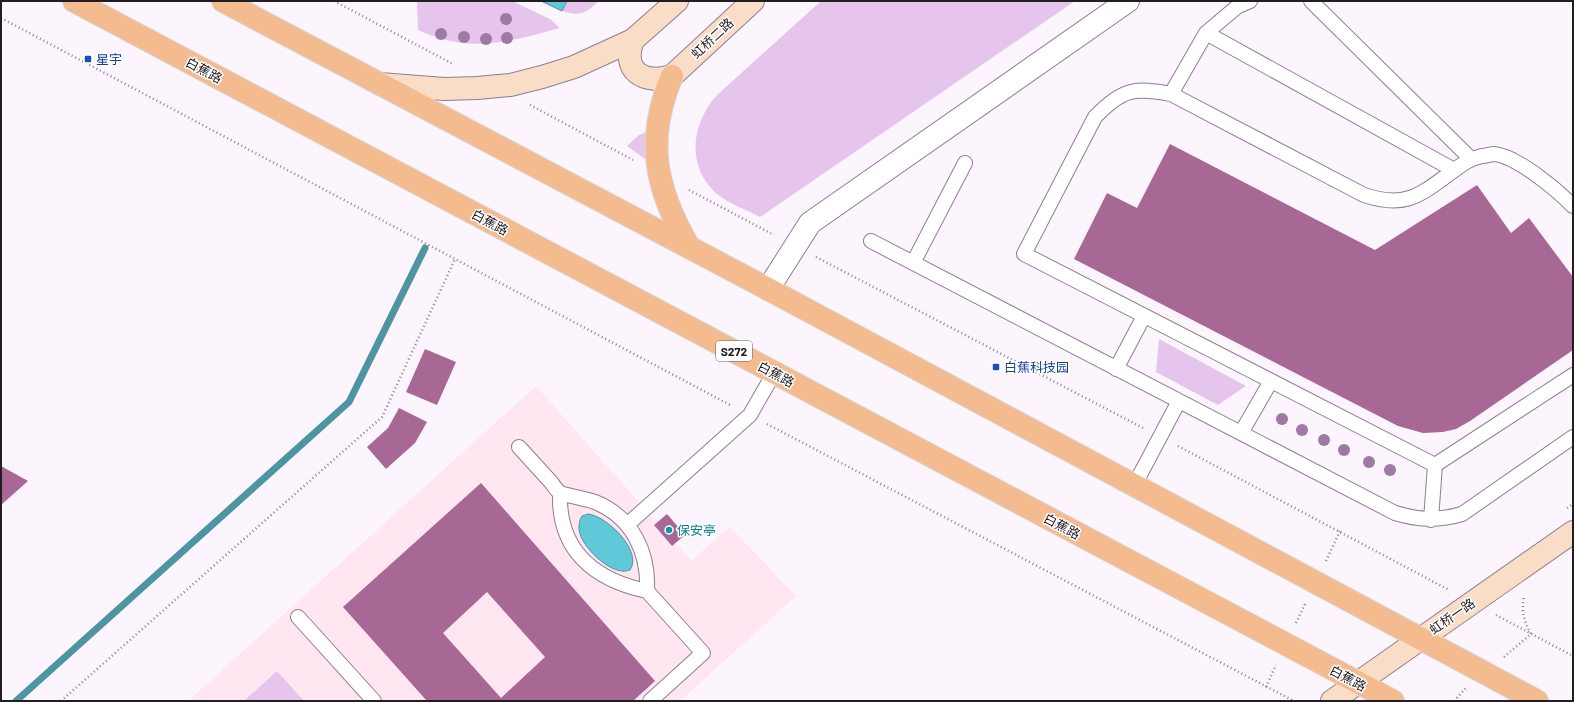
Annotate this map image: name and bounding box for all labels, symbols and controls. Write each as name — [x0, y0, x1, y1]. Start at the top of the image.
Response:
street label: 虹桥二路 — [688, 14, 736, 62]
place label: 星宇 — [96, 51, 122, 67]
marker: 星宇 — [83, 54, 93, 64]
street label: 白蕉路 — [183, 54, 225, 86]
street label: 白蕉路 — [469, 206, 511, 238]
road number: S272 — [716, 341, 752, 361]
street label: 白蕉路 — [755, 358, 797, 390]
place label: 白蕉科技园 — [1004, 359, 1069, 375]
marker: 白蕉科技园 — [991, 362, 1001, 372]
street label: 白蕉路 — [1041, 510, 1083, 542]
place label: 保安亭 — [677, 522, 716, 538]
marker: 保安亭 — [664, 525, 674, 535]
street label: 虹桥一路 — [1426, 595, 1478, 637]
street label: 白蕉路 — [1327, 662, 1369, 694]

